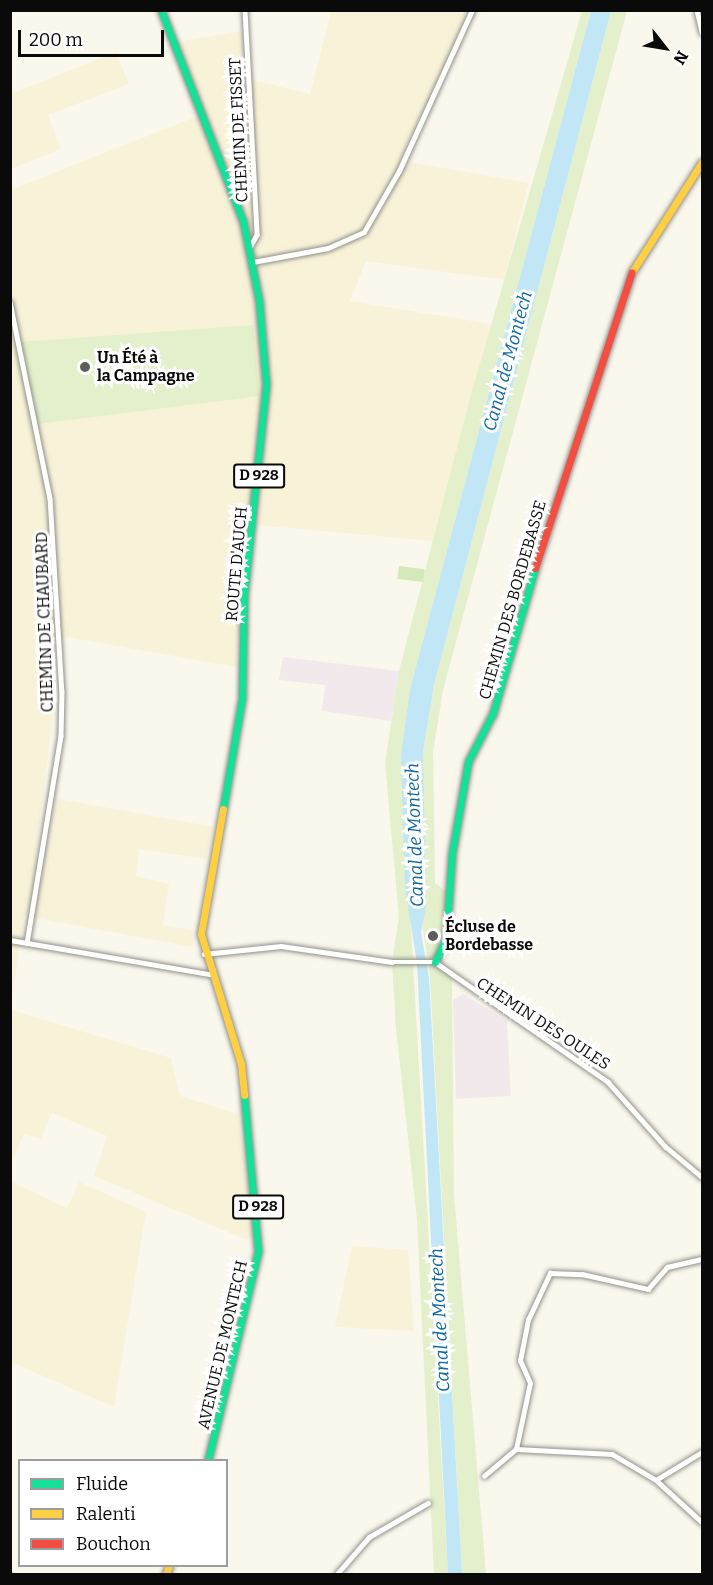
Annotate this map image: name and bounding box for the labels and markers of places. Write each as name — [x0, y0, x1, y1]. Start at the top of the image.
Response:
place label: Un Été à la Campagne — [97, 348, 195, 386]
marker: Un Été à la Campagne — [78, 360, 92, 374]
place label: Écluse de Bordebasse — [445, 917, 533, 955]
marker: Écluse de Bordebasse — [426, 929, 440, 943]

